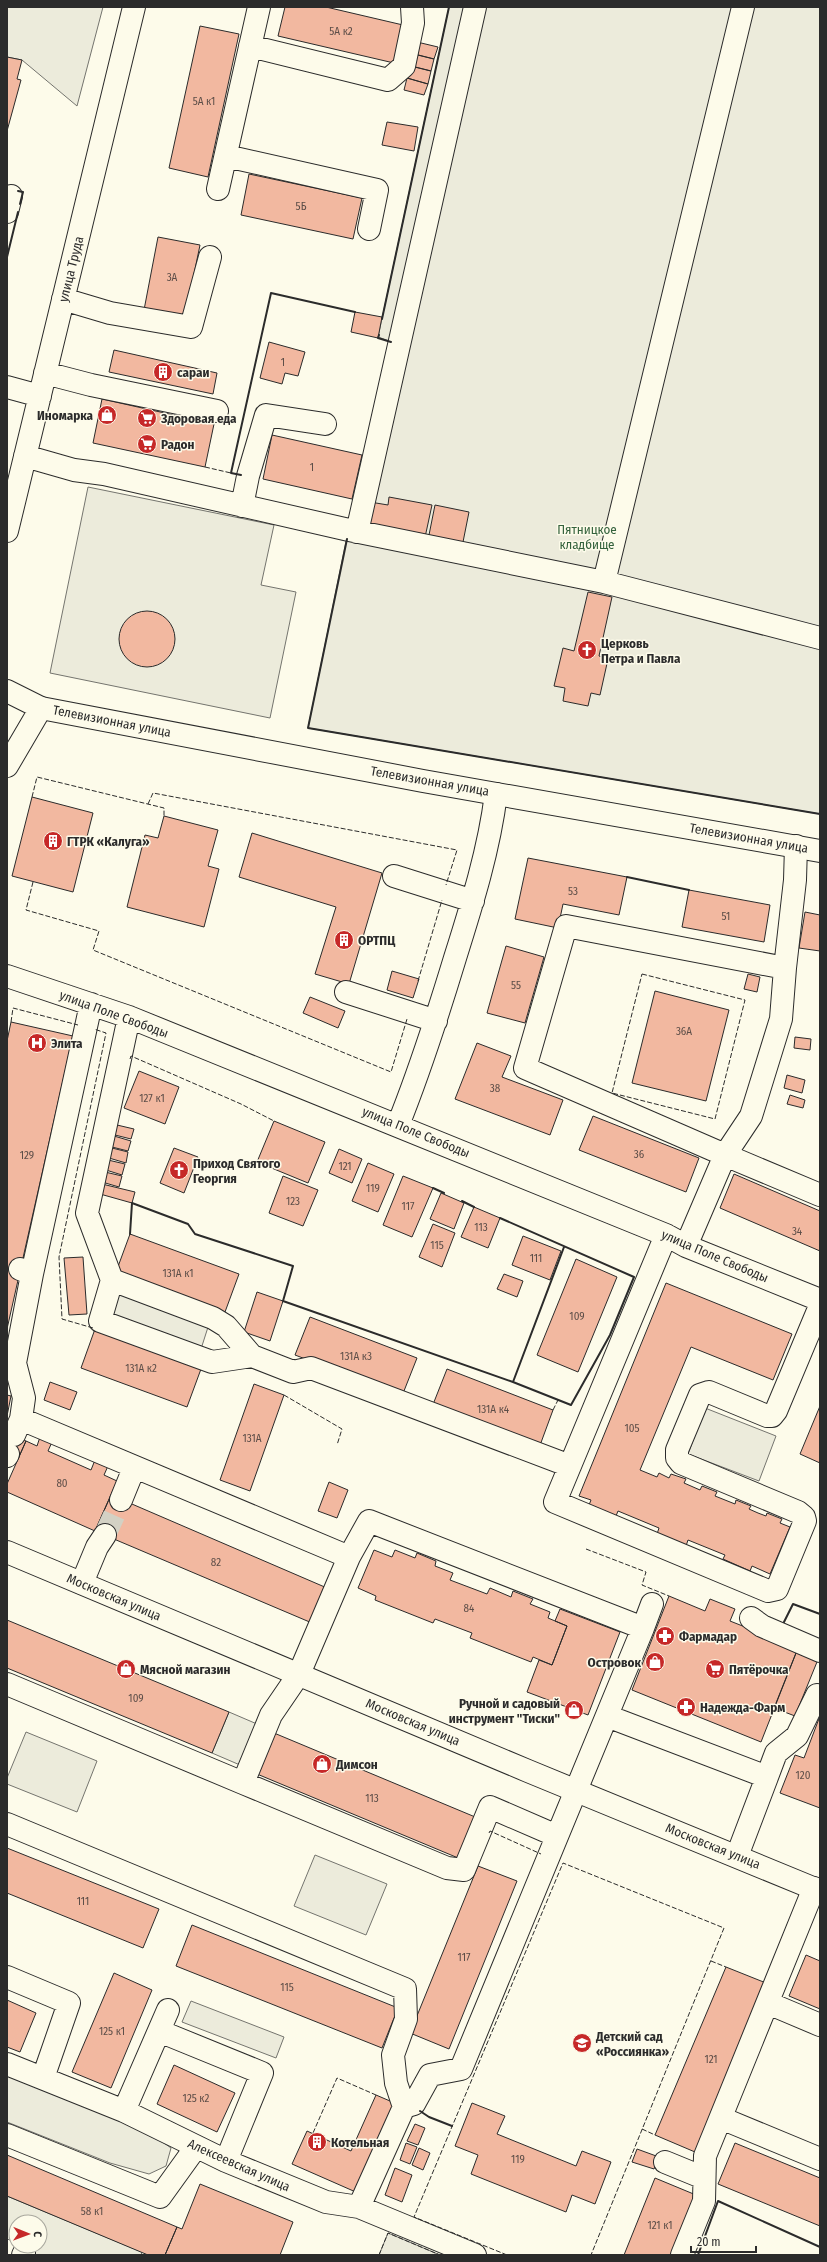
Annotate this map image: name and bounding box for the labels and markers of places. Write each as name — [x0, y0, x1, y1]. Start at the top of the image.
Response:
building icon: сараи — [152, 361, 174, 383]
place label: сараи — [177, 365, 209, 380]
shop icon: Иномарка — [96, 404, 118, 426]
supermarket icon: Здоровая еда — [136, 407, 158, 429]
place label: Иномарка — [37, 408, 94, 423]
place label: Здоровая еда — [160, 411, 237, 426]
supermarket icon: Радон — [136, 433, 158, 455]
place label: Радон — [161, 437, 194, 452]
place label: Церковь Петра и Павла — [601, 636, 681, 666]
church icon: Церковь Петра и Павла — [576, 639, 598, 661]
building icon: ГТРК «Калуга» — [42, 830, 64, 852]
place label: ГТРК «Калуга» — [67, 834, 150, 849]
building icon: ОРТПЦ — [333, 929, 355, 951]
place label: ОРТПЦ — [358, 933, 395, 948]
hospital icon: Элита — [26, 1032, 48, 1054]
place label: Элита — [51, 1036, 83, 1051]
place label: Приход Святого Георгия — [193, 1156, 281, 1186]
church icon: Приход Святого Георгия — [168, 1159, 190, 1181]
pharmacy icon: Фармадар — [654, 1625, 676, 1647]
place label: Фармадар — [679, 1629, 737, 1644]
shop icon: Островок — [644, 1651, 666, 1673]
place label: Островок — [588, 1655, 641, 1670]
shop icon: Мясной магазин — [115, 1658, 137, 1680]
supermarket icon: Пятёрочка — [704, 1658, 726, 1680]
place label: Мясной магазин — [140, 1662, 230, 1677]
place label: Пятёрочка — [729, 1662, 789, 1677]
place label: Ручной и садовый инструмент "Тиски" — [449, 1696, 560, 1726]
pharmacy icon: Надежда-Фарм — [675, 1696, 697, 1718]
shop icon: Ручной и садовый инструмент "Тиски" — [563, 1699, 585, 1721]
place label: Надежда-Фарм — [700, 1700, 785, 1715]
shop icon: Димсон — [311, 1753, 333, 1775]
place label: Димсон — [335, 1757, 378, 1772]
place label: Детский сад «Россиянка» — [595, 2029, 670, 2059]
school or university icon: Детский сад «Россиянка» — [571, 2032, 593, 2054]
building icon: Котельная — [306, 2131, 328, 2153]
place label: Котельная — [331, 2135, 389, 2150]

